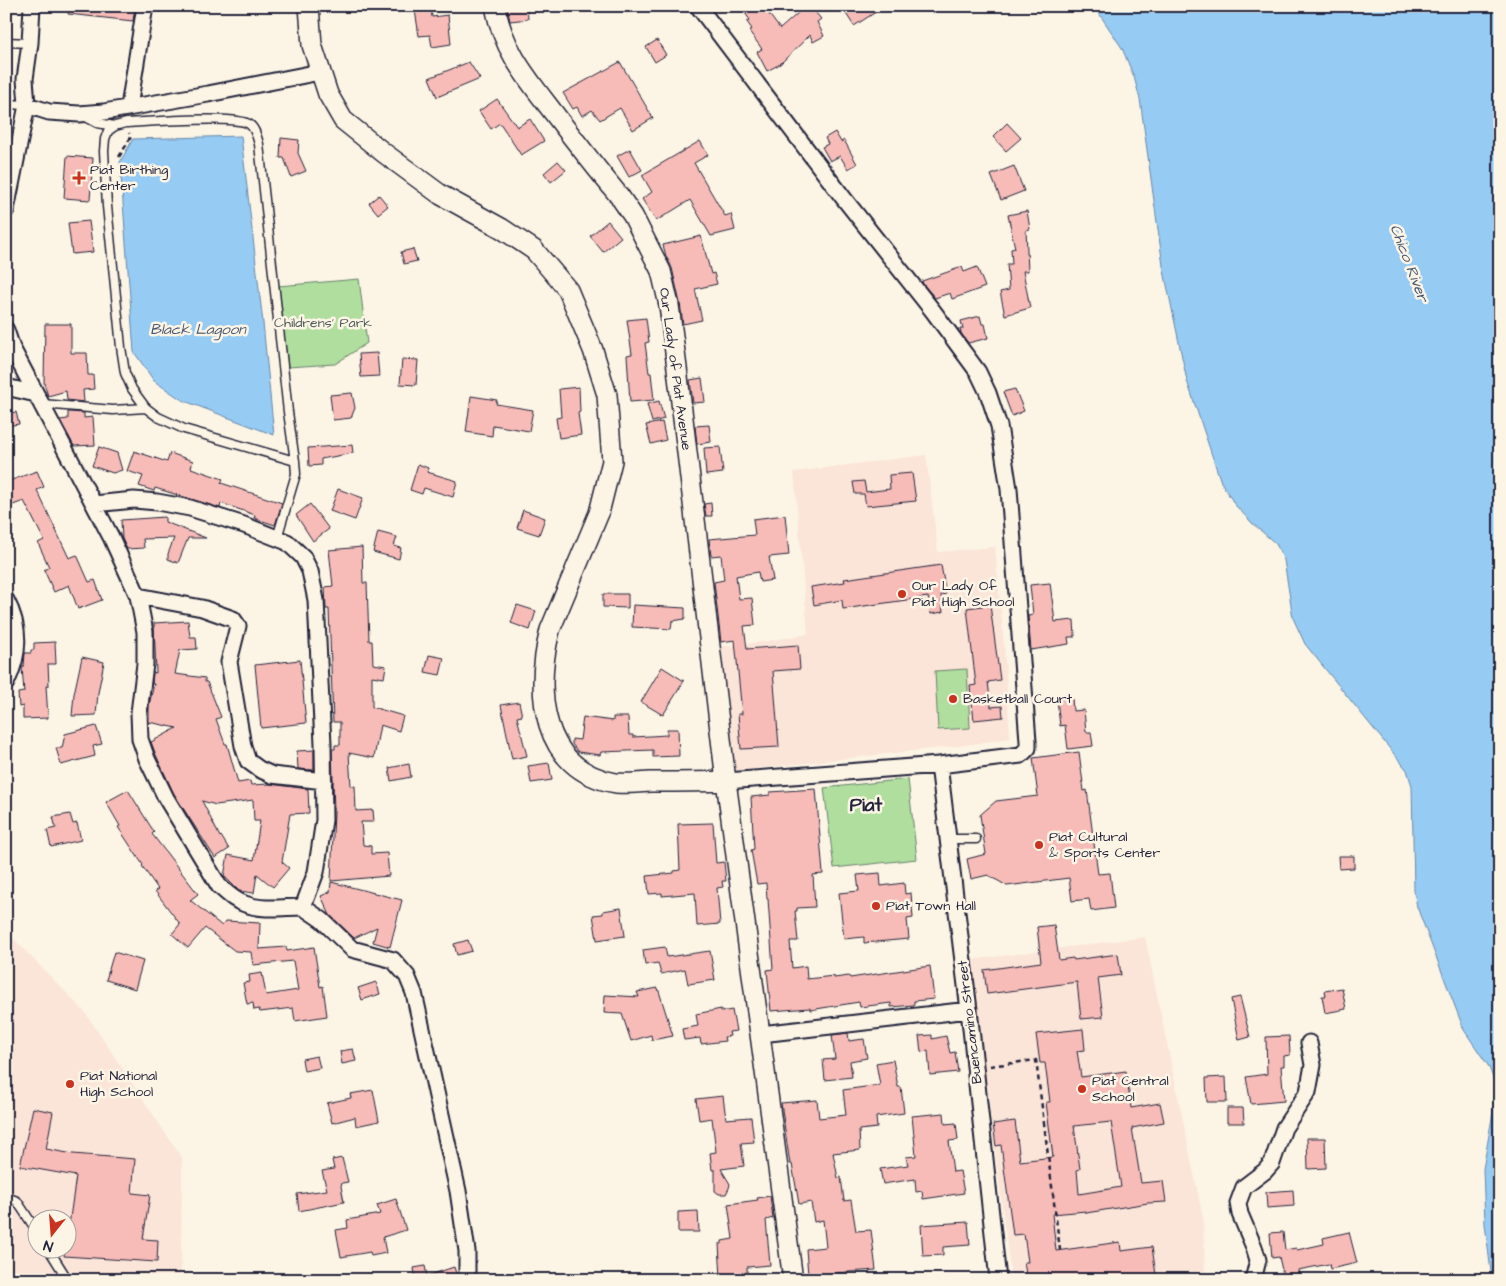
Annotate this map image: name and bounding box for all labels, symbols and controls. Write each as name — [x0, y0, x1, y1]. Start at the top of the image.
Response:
place label: Piat Birthing Center — [90, 160, 168, 196]
marker: Piat Birthing Center — [72, 171, 86, 185]
water label: Chico River — [1385, 221, 1434, 306]
street label: Our Lady of Piat Avenue — [654, 286, 696, 452]
park label: Childrens' Park — [274, 313, 372, 333]
water label: Black Lagoon — [150, 319, 247, 341]
place label: Our Lady Of Piat High School — [912, 576, 1015, 612]
marker: Our Lady Of Piat High School — [896, 588, 908, 600]
place label: Basketball Court — [963, 689, 1073, 709]
marker: Basketball Court — [947, 693, 959, 705]
district label: Piat — [850, 792, 882, 819]
place label: Piat Cultural & Sports Center — [1049, 827, 1160, 863]
marker: Piat Cultural & Sports Center — [1033, 839, 1045, 851]
place label: Piat Town Hall — [886, 896, 976, 916]
marker: Piat Town Hall — [870, 900, 882, 912]
street label: Buencamino Street — [952, 959, 988, 1085]
place label: Piat National High School — [80, 1066, 157, 1102]
place label: Piat Central School — [1092, 1071, 1169, 1107]
marker: Piat National High School — [64, 1078, 76, 1090]
marker: Piat Central School — [1076, 1083, 1088, 1095]
north arrow — [28, 1208, 78, 1258]
text: N — [41, 1235, 56, 1256]

